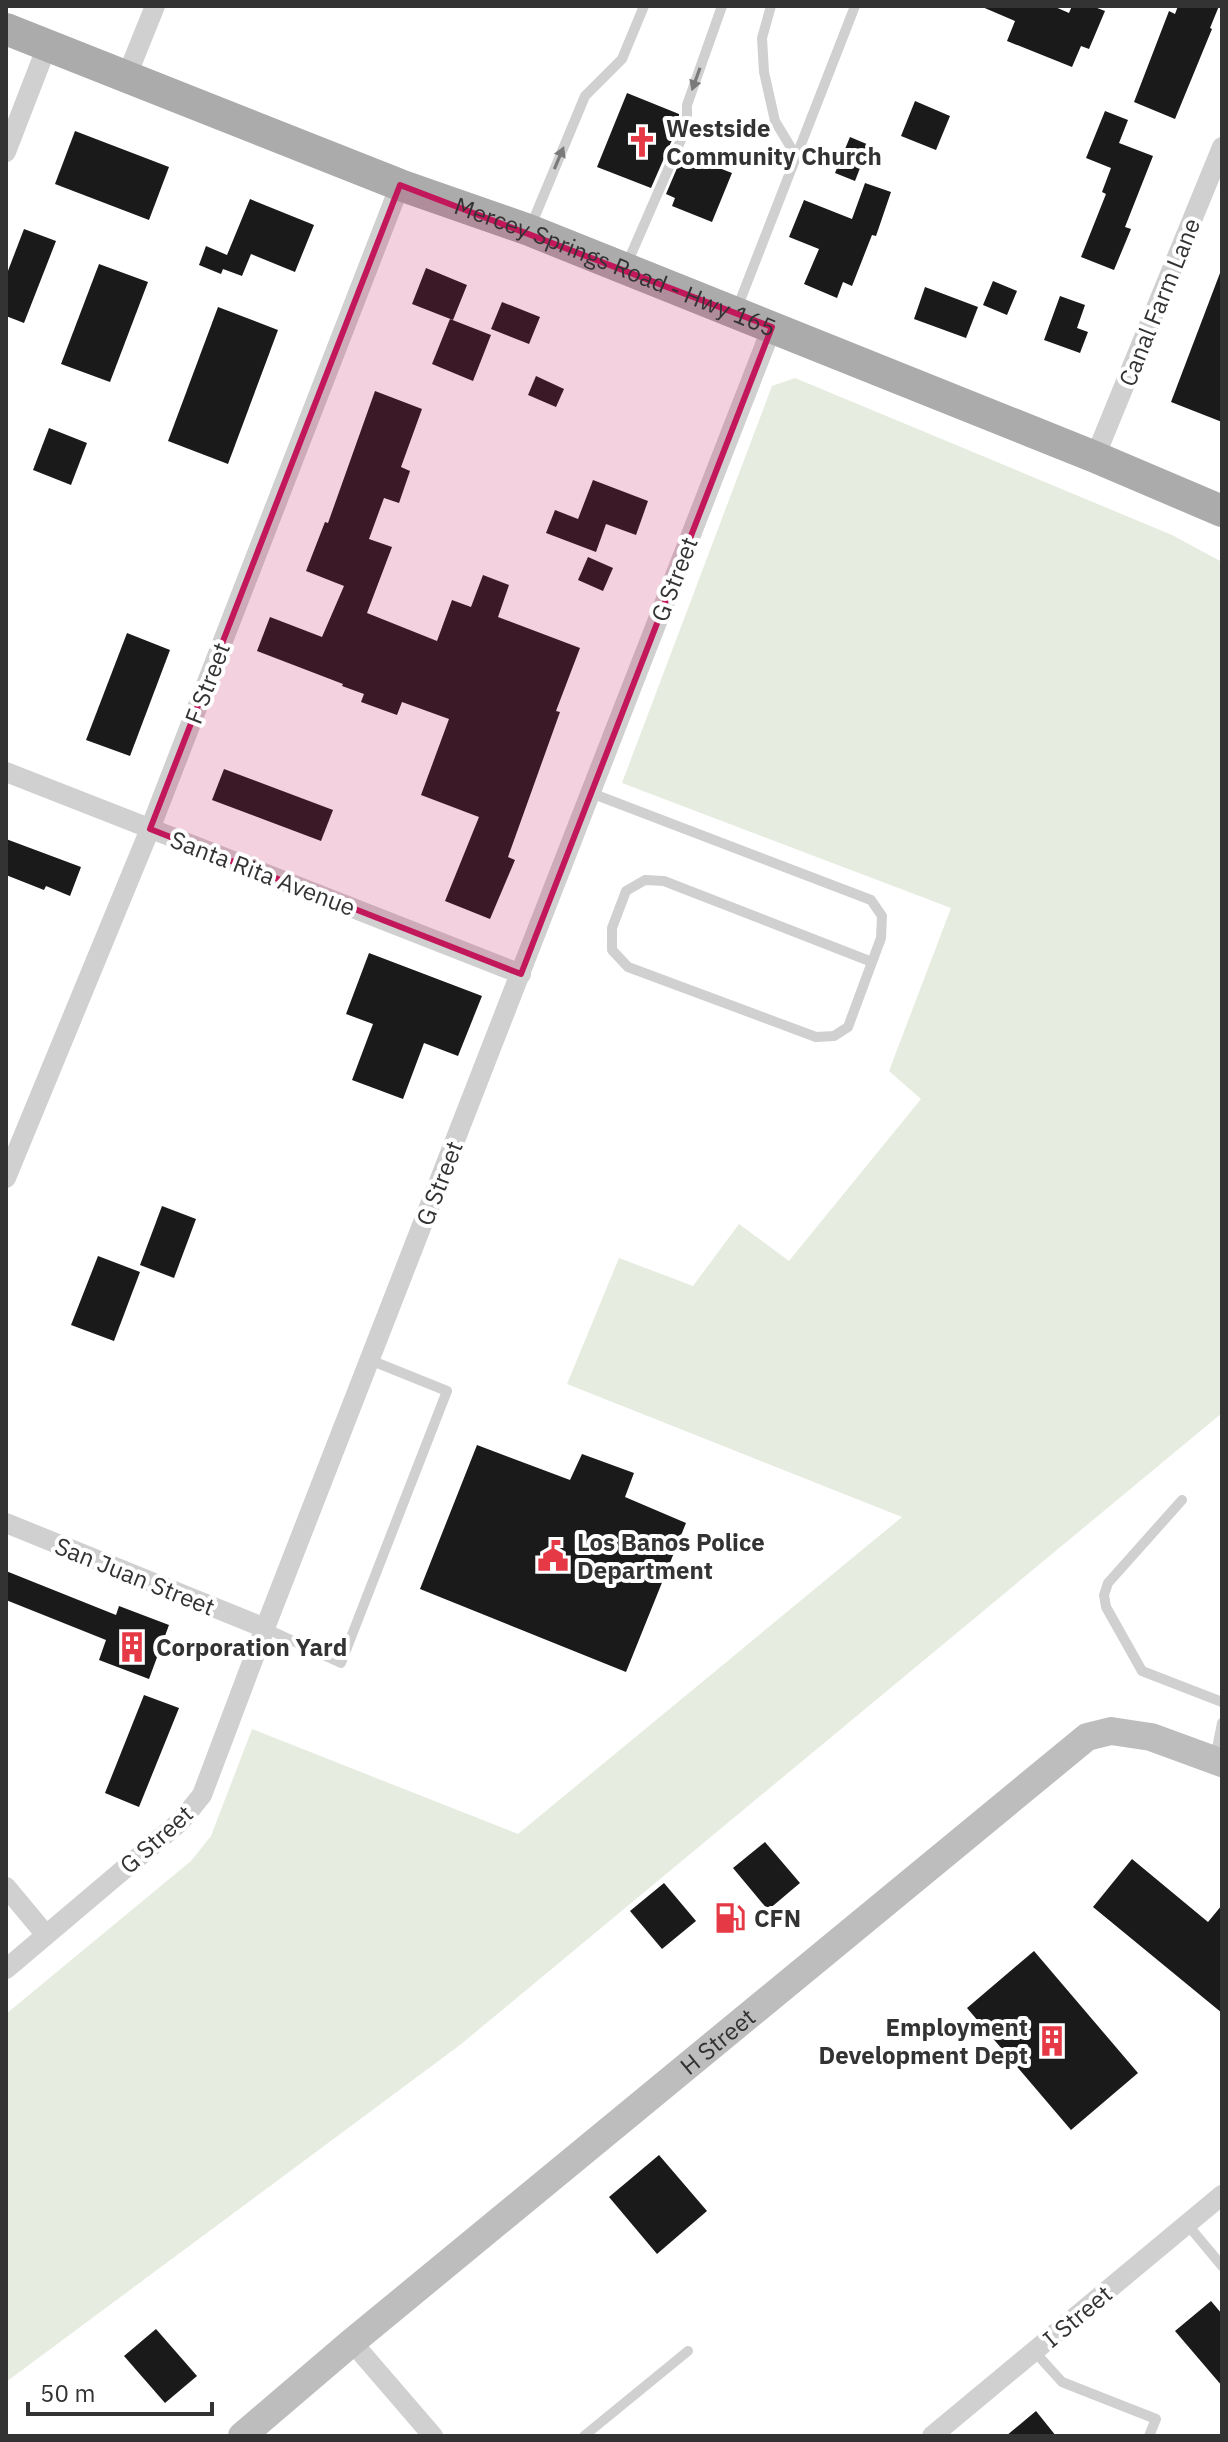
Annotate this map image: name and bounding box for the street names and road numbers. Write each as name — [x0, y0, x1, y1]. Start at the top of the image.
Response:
street label: Mercey Springs Road - Hwy 165 — [450, 189, 781, 344]
street label: Canal Farm Lane — [1111, 213, 1207, 391]
street label: G Street — [643, 532, 705, 626]
street label: F Street — [177, 638, 237, 728]
street label: Santa Rita Avenue — [166, 823, 360, 923]
street label: G Street — [408, 1136, 470, 1230]
street label: San Juan Street — [50, 1529, 220, 1623]
street label: G Street — [113, 1798, 199, 1880]
street label: H Street — [673, 2001, 762, 2082]
street label: I Street — [1036, 2278, 1118, 2354]

